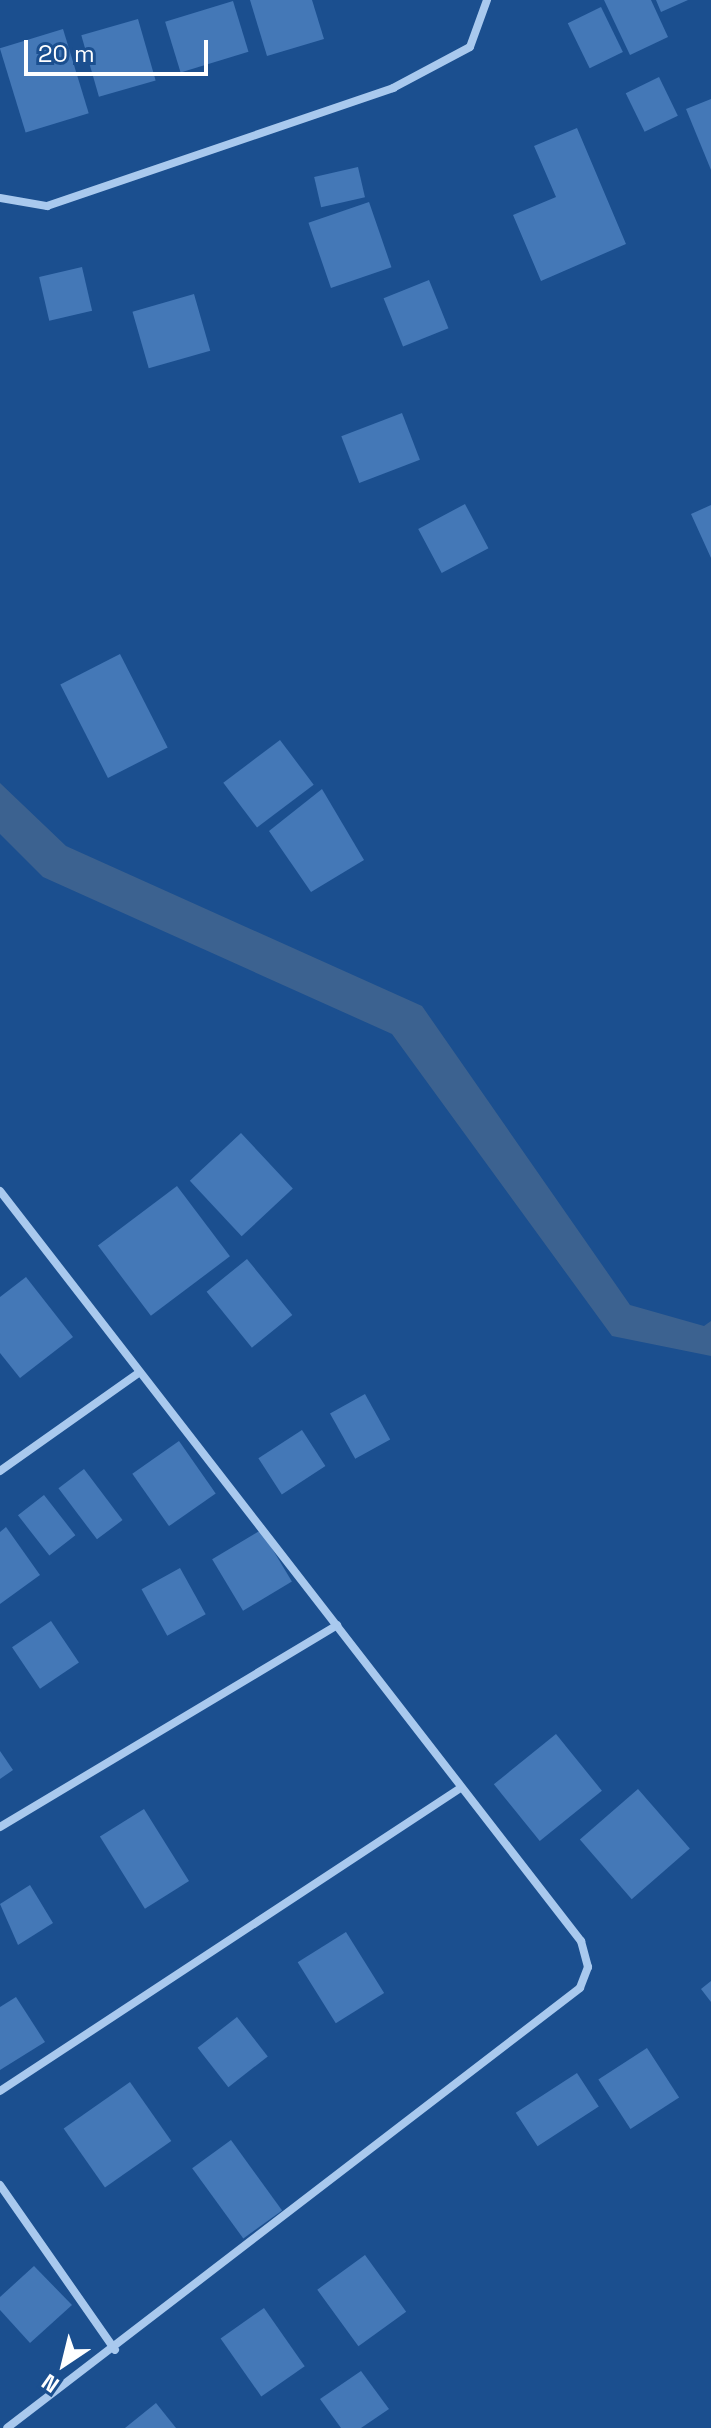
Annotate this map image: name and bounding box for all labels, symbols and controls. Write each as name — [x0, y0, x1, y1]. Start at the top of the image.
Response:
scale bar — [28, 24, 212, 74]
text: 20 m — [38, 38, 95, 69]
north arrow — [24, 2324, 104, 2404]
text: N — [36, 2368, 64, 2399]

